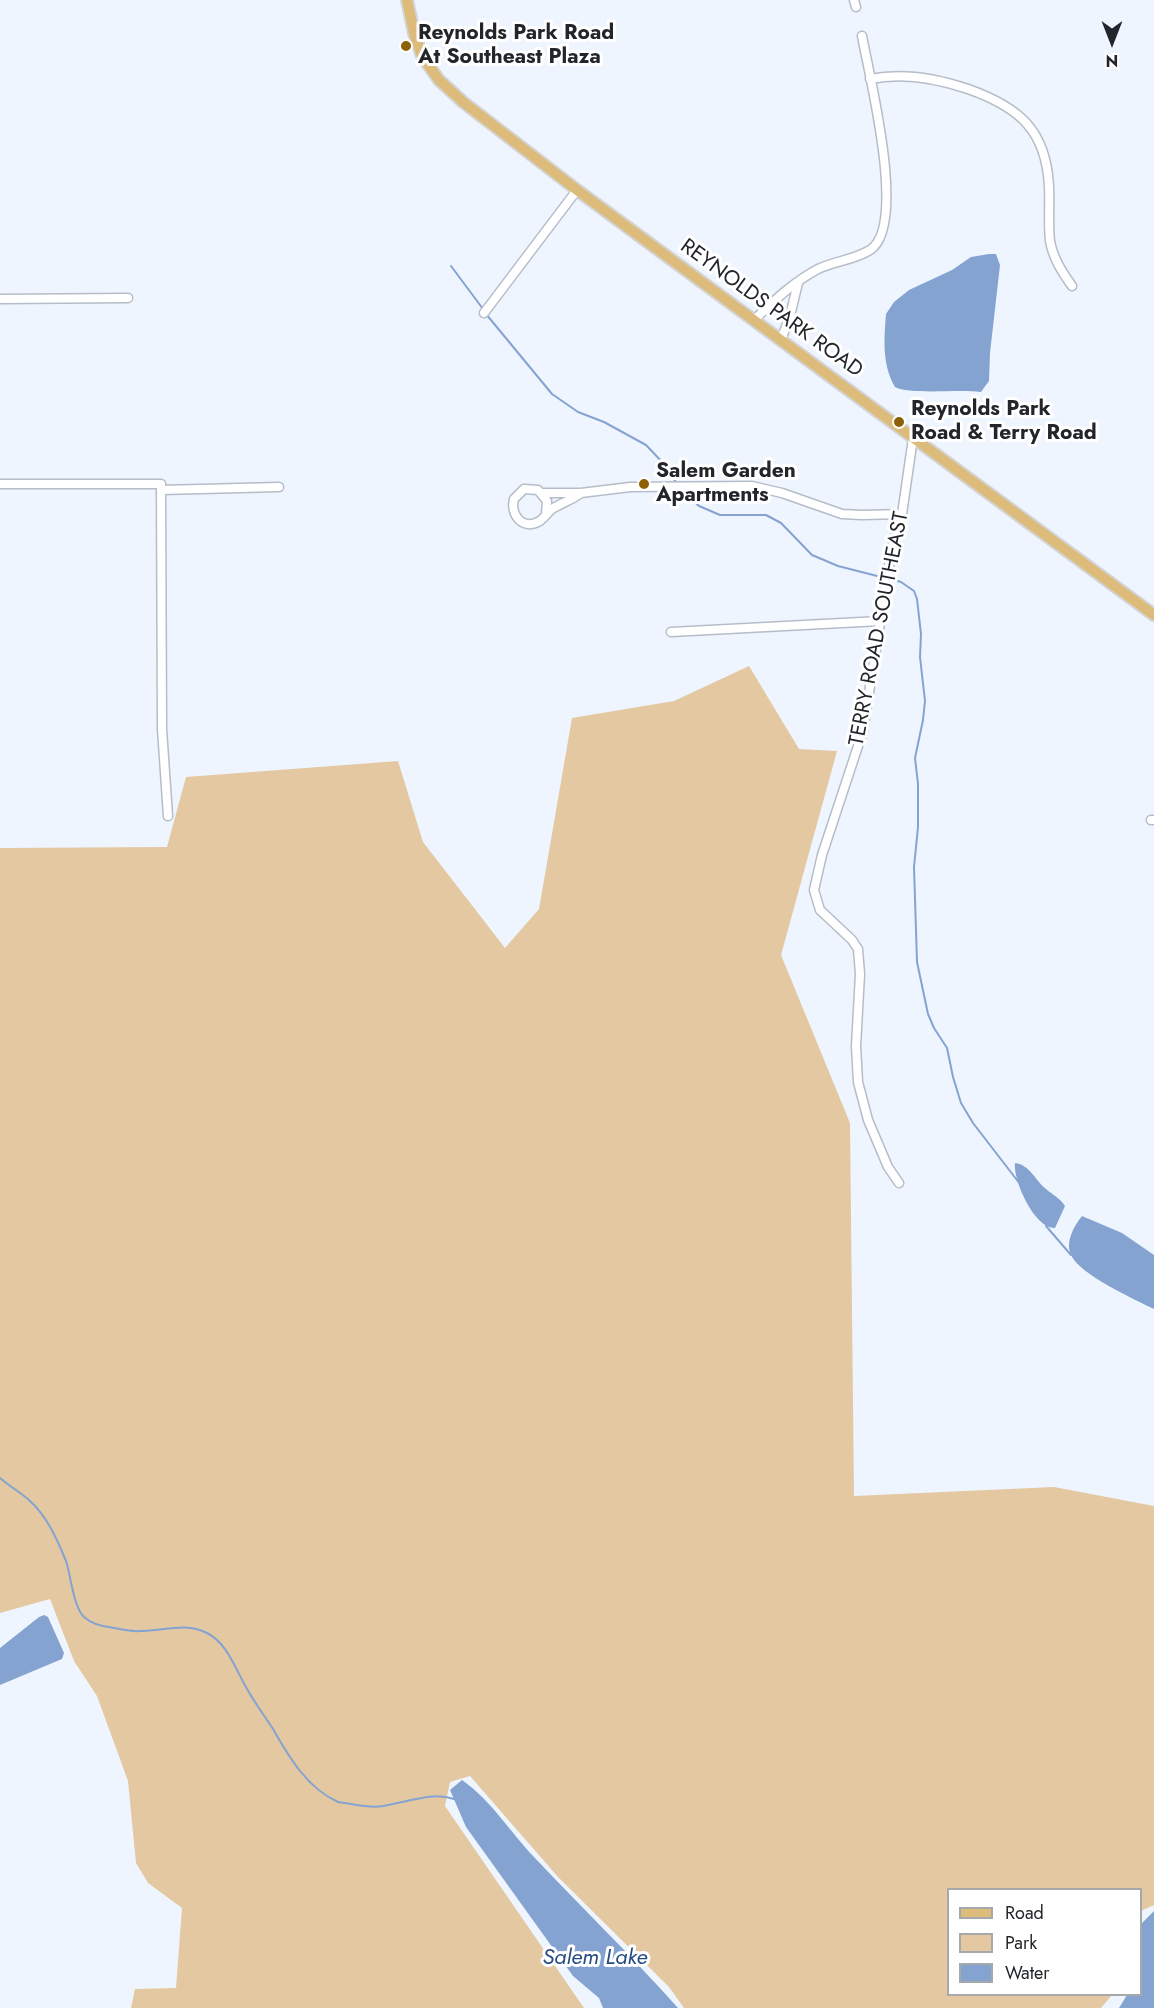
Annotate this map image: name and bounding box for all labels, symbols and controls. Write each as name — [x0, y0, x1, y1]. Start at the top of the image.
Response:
north arrow — [1082, 12, 1142, 72]
place label: Reynolds Park Road At Southeast Plaza — [418, 21, 614, 71]
marker: Reynolds Park Road At Southeast Plaza — [399, 39, 413, 53]
text: N — [1106, 49, 1118, 72]
street label: REYNOLDS PARK ROAD — [675, 234, 867, 384]
place label: Reynolds Park Road & Terry Road — [911, 397, 1097, 447]
marker: Reynolds Park Road & Terry Road — [892, 415, 906, 429]
place label: Salem Garden Apartments — [656, 459, 796, 509]
marker: Salem Garden Apartments — [637, 477, 651, 491]
street label: TERRY ROAD SOUTHEAST — [845, 510, 915, 748]
legend — [947, 1888, 1142, 1996]
text: Road — [1005, 1900, 1044, 1926]
text: Park — [1005, 1930, 1037, 1956]
water label: Salem Lake — [543, 1946, 647, 1972]
text: Water — [1005, 1960, 1049, 1986]

